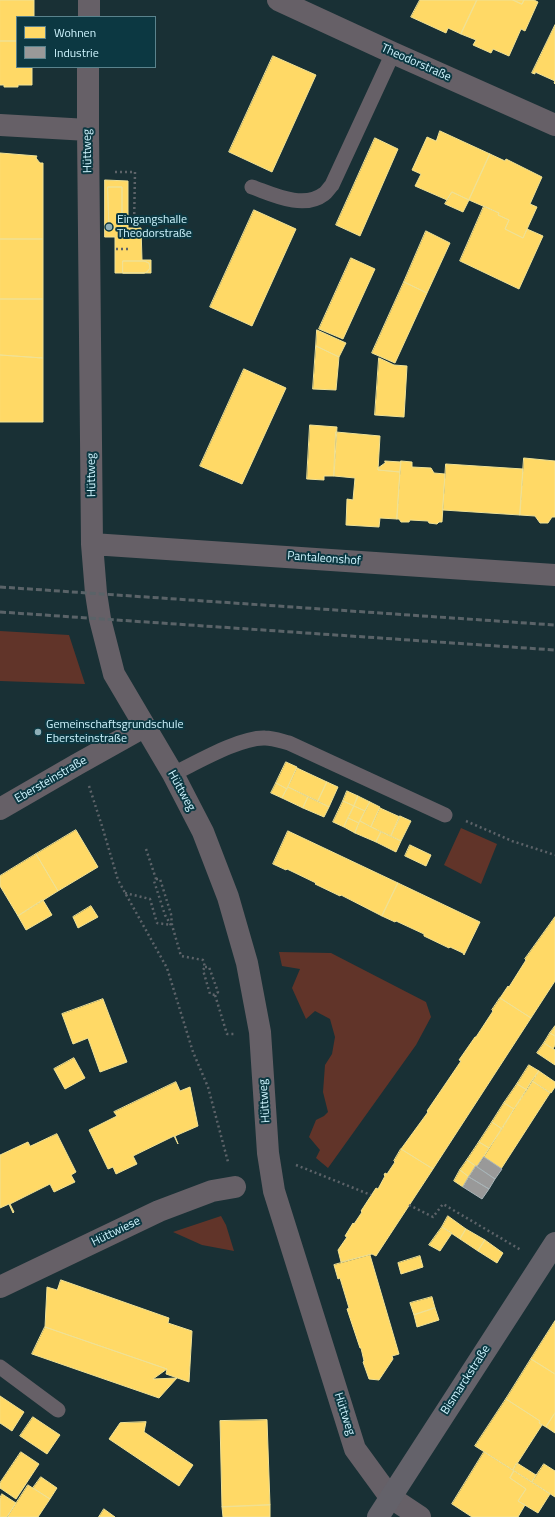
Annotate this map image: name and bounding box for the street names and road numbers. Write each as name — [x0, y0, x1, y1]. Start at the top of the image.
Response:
street label: Theodorstraße — [379, 41, 453, 85]
street label: Hüttweg — [80, 129, 96, 173]
street label: Hüttweg — [84, 453, 100, 497]
street label: Pantaleonshof — [287, 549, 361, 569]
street label: Ebersteinstraße — [12, 754, 90, 806]
street label: Hüttweg — [164, 768, 198, 814]
street label: Hüttweg — [256, 1078, 274, 1124]
street label: Hüttwiese — [89, 1214, 143, 1250]
street label: Bismarckstraße — [438, 1343, 494, 1417]
street label: Hüttweg — [330, 1391, 358, 1437]

